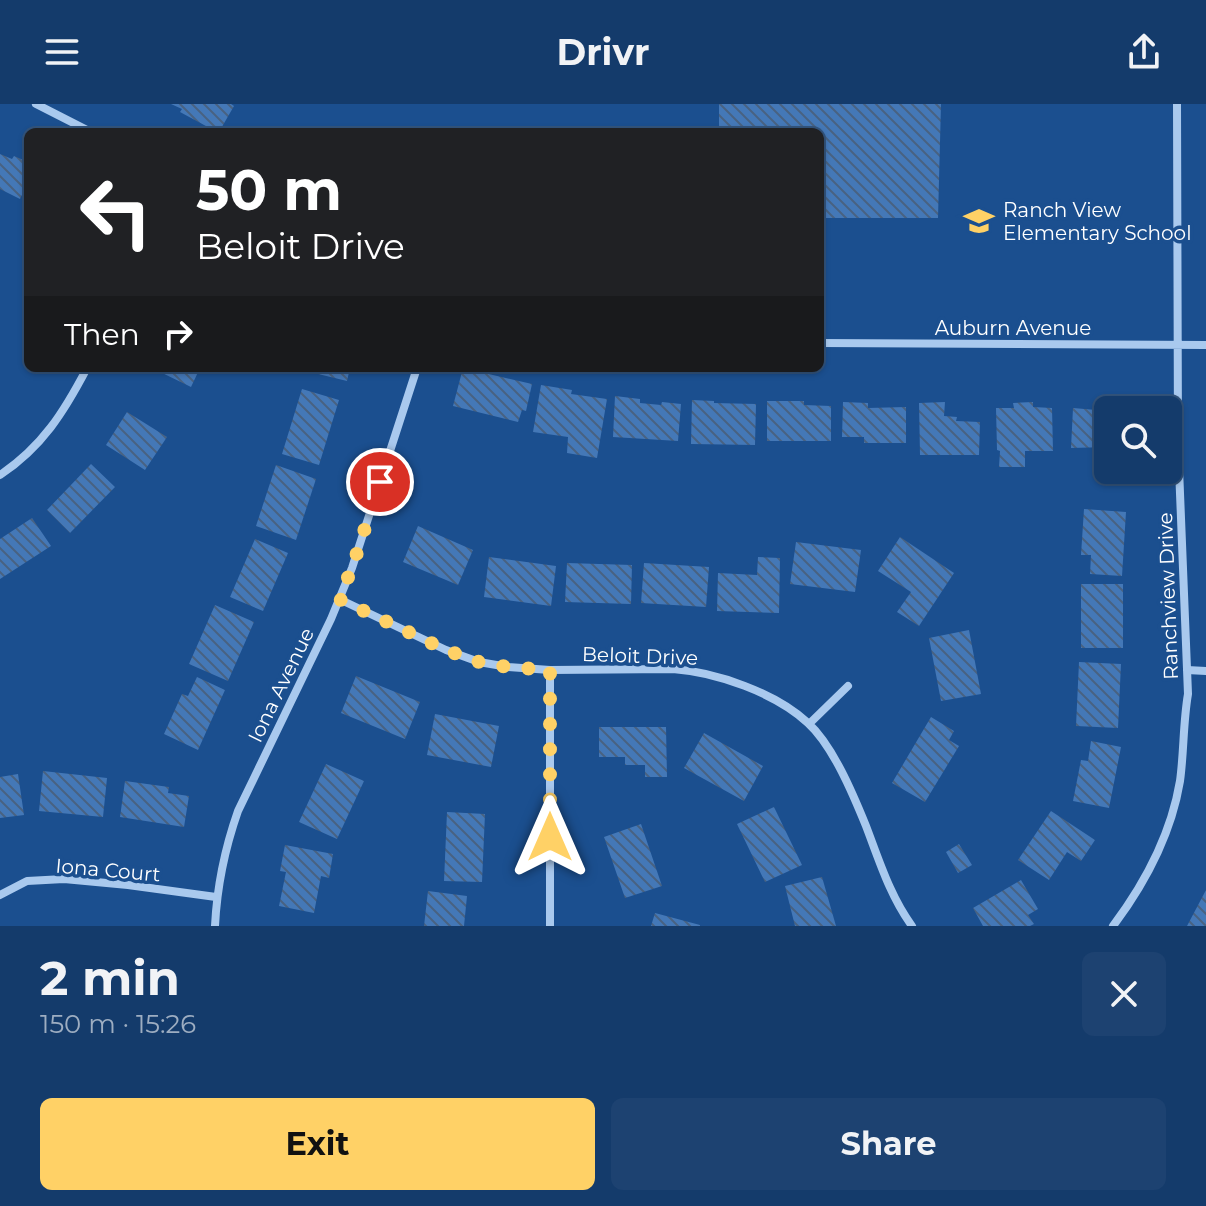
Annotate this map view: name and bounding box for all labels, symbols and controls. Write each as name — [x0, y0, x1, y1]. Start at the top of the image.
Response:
icon: menu — [40, 30, 84, 74]
text: Drivr — [556, 30, 650, 74]
icon: share — [1122, 30, 1166, 74]
text: 50 m — [196, 156, 342, 224]
icon: left — [64, 160, 168, 264]
place label: Ranch View Elementary School — [1003, 198, 1192, 245]
school or university icon: Ranch View Elementary School — [962, 204, 996, 238]
text: Beloit Drive — [196, 224, 405, 268]
icon: right — [156, 312, 200, 356]
text: Then — [64, 316, 140, 353]
street label: Auburn Avenue — [935, 316, 1091, 340]
map controls — [1094, 396, 1182, 484]
button: search — [1094, 396, 1182, 484]
pin — [346, 448, 414, 516]
icon: arrive — [358, 460, 402, 504]
street label: Ranchview Drive — [1153, 512, 1183, 680]
street label: Iona Avenue — [243, 624, 319, 746]
street label: Beloit Drive — [582, 642, 698, 670]
position arrow — [508, 795, 592, 879]
street label: Iona Court — [55, 853, 161, 887]
text: 2 min — [40, 949, 180, 1007]
button: close — [1082, 952, 1166, 1036]
text: 150 m · 15:26 — [40, 1008, 196, 1040]
button: Exit — [40, 1098, 595, 1190]
button: Share — [611, 1098, 1166, 1190]

